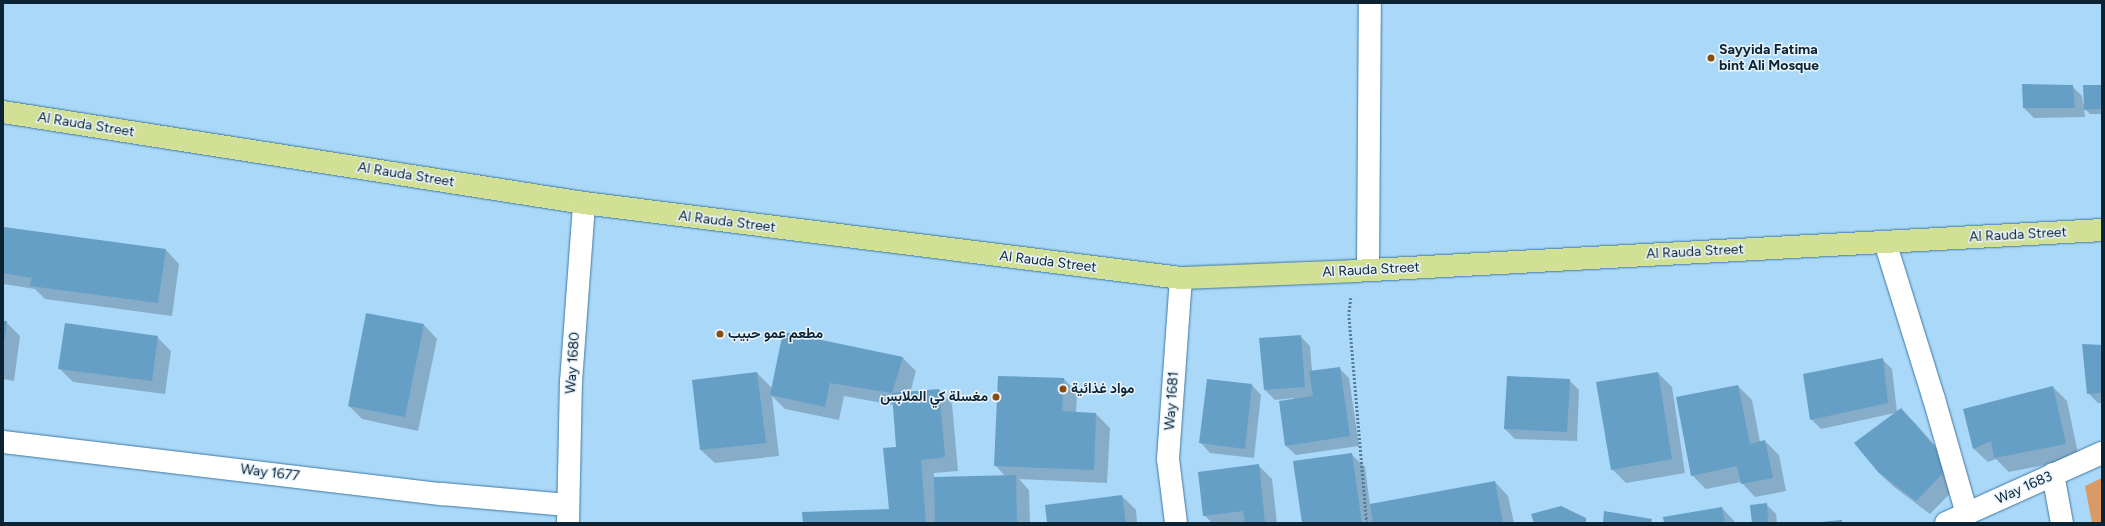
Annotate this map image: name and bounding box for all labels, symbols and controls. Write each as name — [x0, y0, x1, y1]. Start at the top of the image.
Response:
place label: Sayyida Fatima bint Ali Mosque — [1719, 42, 1819, 74]
marker: Sayyida Fatima bint Ali Mosque — [1706, 53, 1716, 63]
street label: Al Rauda Street — [36, 109, 136, 141]
street label: Al Rauda Street — [356, 159, 456, 191]
street label: Al Rauda Street — [677, 208, 777, 236]
street label: Al Rauda Street — [1969, 224, 2067, 246]
street label: Al Rauda Street — [1646, 241, 1744, 263]
street label: Al Rauda Street — [998, 248, 1098, 276]
street label: Al Rauda Street — [1322, 259, 1420, 281]
place label: مطعم عمو حبيب — [728, 326, 823, 342]
marker: مطعم عمو حبيب — [715, 329, 725, 339]
street label: Way 1680 — [562, 331, 584, 395]
street label: Way 1681 — [1162, 371, 1182, 431]
place label: مواد غذائية — [1071, 381, 1134, 397]
marker: مواد غذائية — [1058, 384, 1068, 394]
place label: مغسلة كي الملابس — [880, 389, 988, 405]
marker: مغسلة كي الملابس — [991, 392, 1001, 402]
street label: Way 1677 — [239, 461, 301, 485]
street label: Way 1683 — [1993, 468, 2055, 508]

